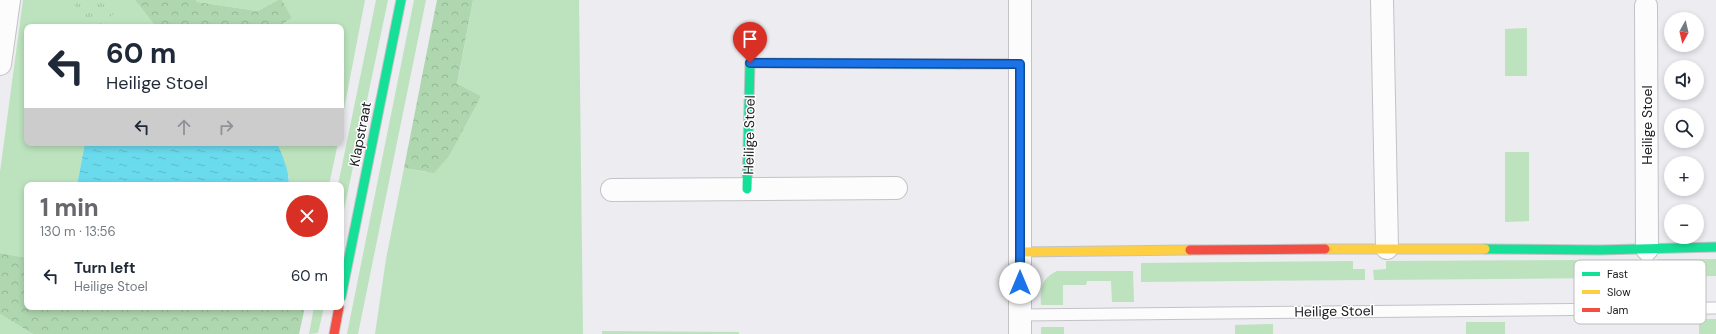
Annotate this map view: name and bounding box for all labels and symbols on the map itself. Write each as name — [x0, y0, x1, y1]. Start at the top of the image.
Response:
north arrow — [1664, 12, 1704, 52]
pin — [733, 22, 767, 63]
street label: Heilige Stoel — [1638, 85, 1656, 165]
street label: Heilige Stoel — [739, 95, 759, 175]
street label: Klapstraat — [345, 100, 375, 168]
legend — [1574, 260, 1706, 324]
position arrow — [999, 262, 1041, 304]
text: Fast — [1607, 267, 1628, 281]
text: Slow — [1607, 285, 1631, 299]
street label: Heilige Stoel — [1294, 301, 1374, 321]
text: Jam — [1607, 303, 1628, 317]

